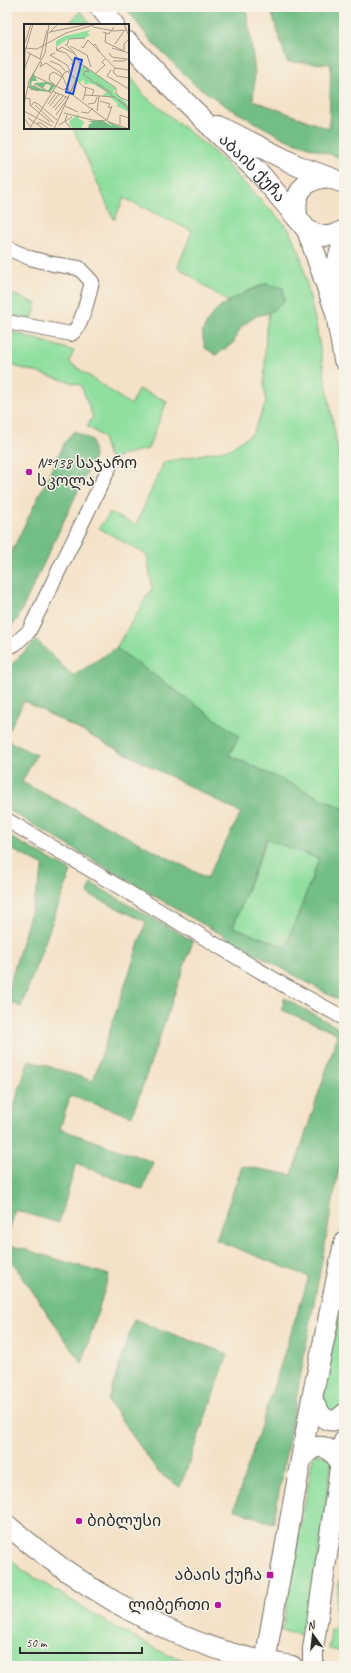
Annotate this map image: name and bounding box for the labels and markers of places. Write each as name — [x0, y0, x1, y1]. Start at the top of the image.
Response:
place label: №138 საჯარო სკოლა — [37, 453, 137, 491]
marker: №138 საჯარო სკოლა — [24, 467, 34, 477]
place label: ბიბლუსი — [87, 1511, 161, 1531]
marker: ბიბლუსი — [74, 1516, 84, 1526]
place label: აბაის ქუჩა — [175, 1565, 262, 1585]
marker: აბაის ქუჩა — [265, 1570, 275, 1580]
place label: ლიბერთი — [128, 1595, 210, 1615]
marker: ლიბერთი — [213, 1600, 223, 1610]

